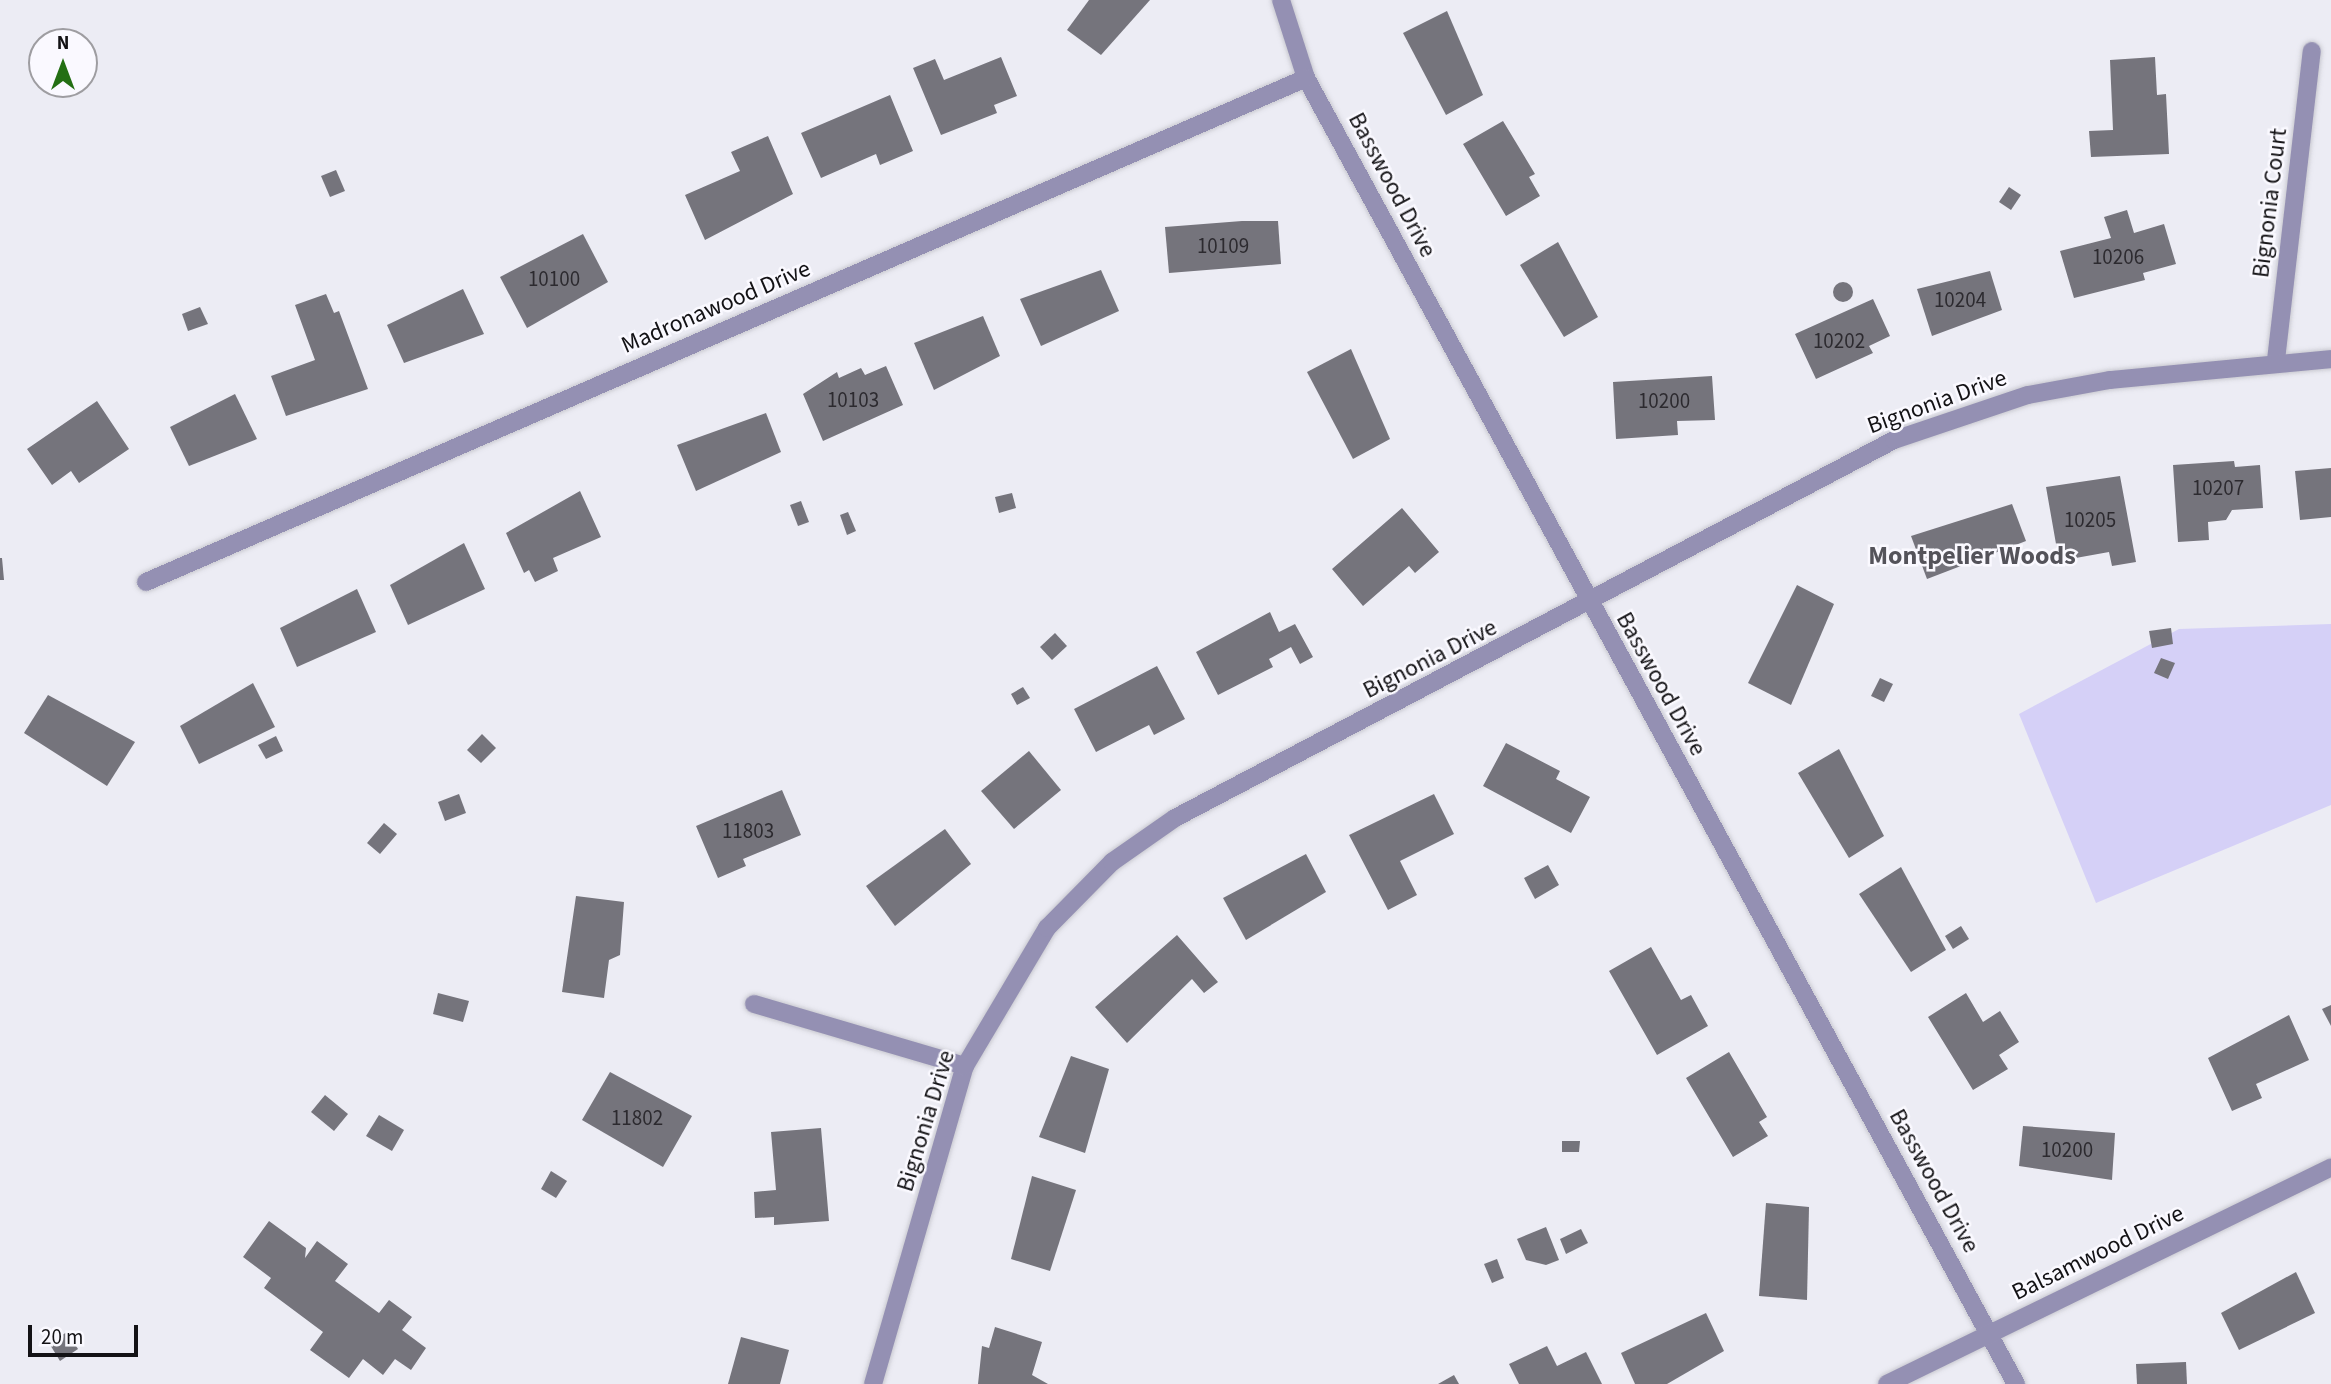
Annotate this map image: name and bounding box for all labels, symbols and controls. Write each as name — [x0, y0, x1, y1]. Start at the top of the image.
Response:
north arrow — [28, 28, 98, 98]
text: N — [57, 30, 69, 57]
street label: Basswood Drive — [1342, 108, 1442, 262]
street label: Bignonia Court — [2247, 127, 2293, 279]
house number: 10109 — [1197, 233, 1249, 259]
house number: 10206 — [2092, 244, 2144, 270]
street label: Madronawood Drive — [617, 254, 815, 360]
house number: 10100 — [528, 266, 580, 292]
house number: 10204 — [1934, 287, 1986, 313]
house number: 10202 — [1813, 328, 1865, 354]
street label: Bignonia Drive — [1863, 363, 2011, 441]
house number: 10103 — [827, 387, 879, 413]
house number: 10200 — [1638, 388, 1690, 414]
house number: 10207 — [2192, 475, 2244, 501]
house number: 10205 — [2064, 507, 2116, 533]
district label: Montpelier Woods — [1868, 540, 2076, 572]
street label: Basswood Drive — [1610, 607, 1712, 761]
street label: Bignonia Drive — [1358, 613, 1502, 705]
house number: 11803 — [722, 818, 774, 844]
street label: Bignonia Drive — [891, 1047, 961, 1195]
street label: Basswood Drive — [1883, 1104, 1985, 1258]
house number: 11802 — [611, 1105, 663, 1131]
house number: 10200 — [2041, 1137, 2093, 1163]
street label: Balsamwood Drive — [2007, 1199, 2189, 1307]
scale bar — [32, 1310, 142, 1354]
text: 20 m — [41, 1322, 83, 1352]

